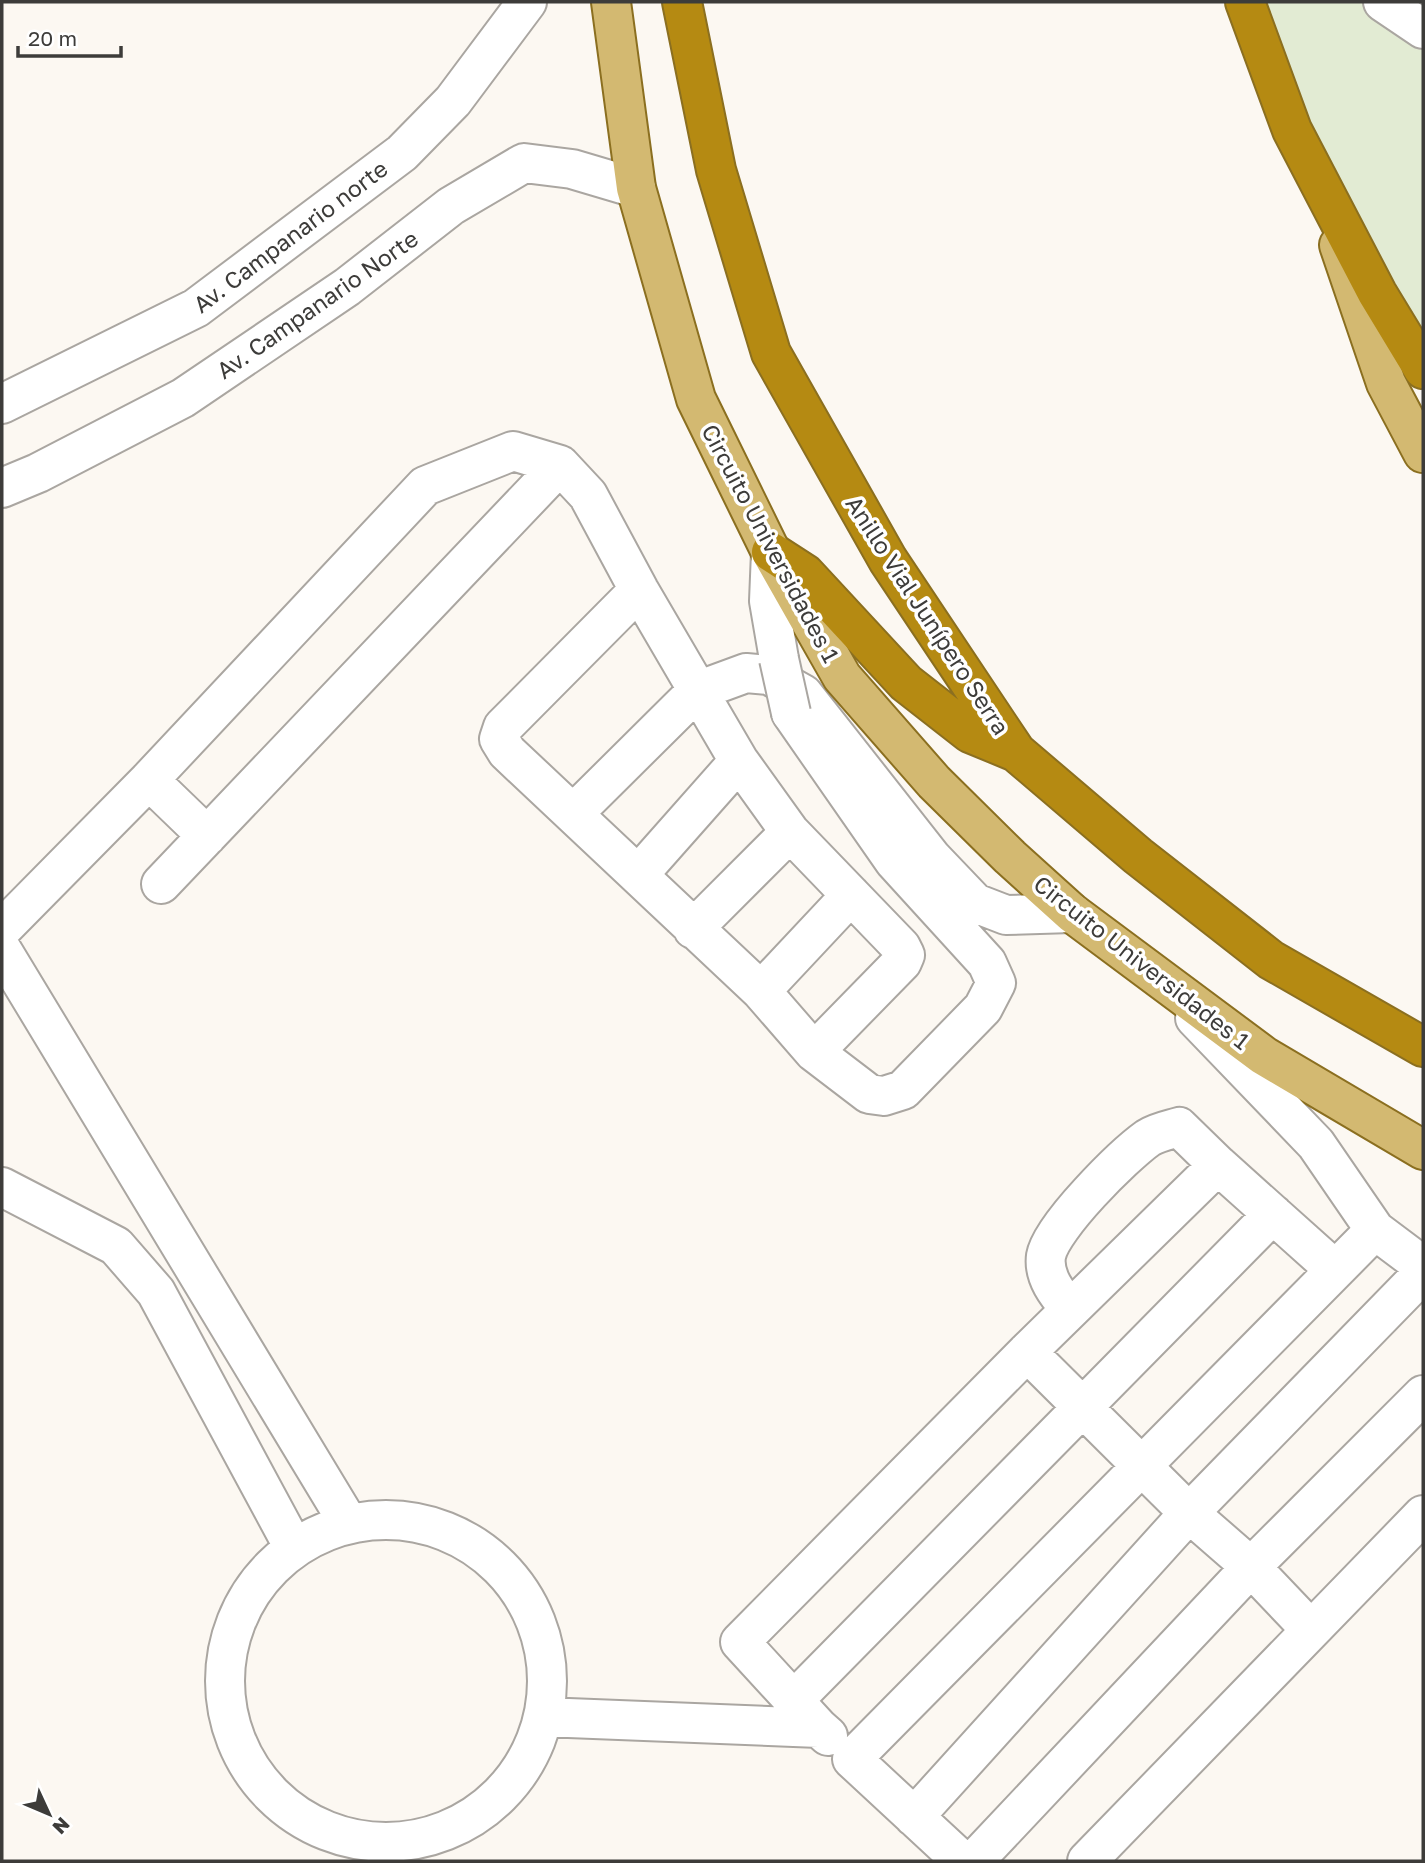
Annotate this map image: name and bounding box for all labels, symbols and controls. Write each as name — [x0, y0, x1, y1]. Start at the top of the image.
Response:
scale bar — [18, 14, 121, 58]
text: 20 m — [28, 25, 77, 51]
street label: Av. Campanario norte — [187, 154, 393, 318]
street label: Av. Campanario Norte — [211, 224, 423, 384]
street label: Circuito Universidades 1 — [696, 419, 846, 667]
street label: Anillo Vial Junípero Serra — [840, 490, 1016, 740]
street label: Circuito Universidades 1 — [1029, 869, 1255, 1055]
north arrow — [14, 1779, 84, 1849]
text: N — [48, 1813, 75, 1839]

